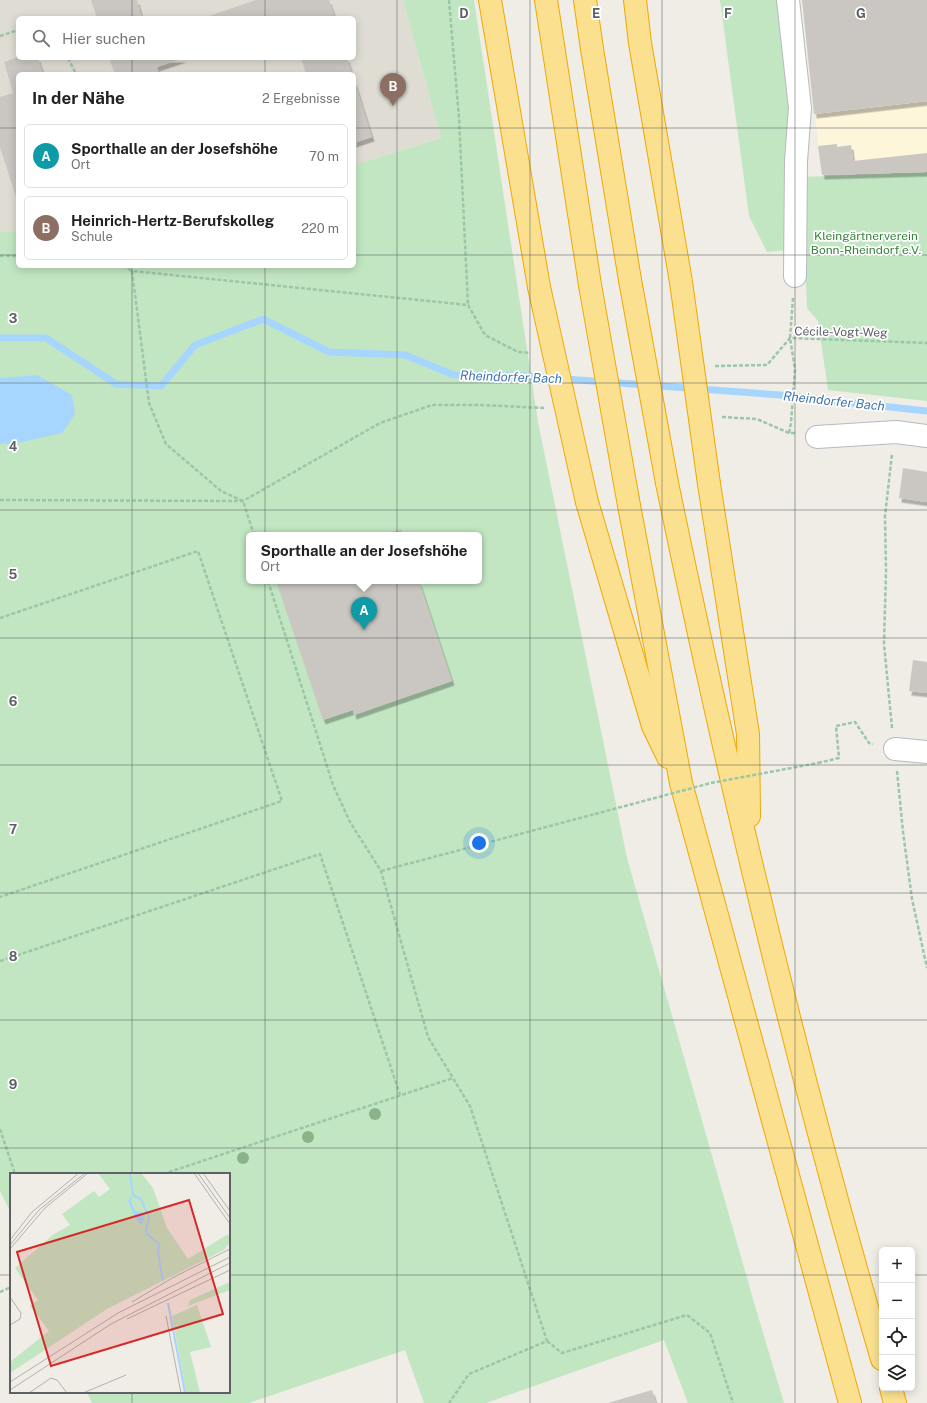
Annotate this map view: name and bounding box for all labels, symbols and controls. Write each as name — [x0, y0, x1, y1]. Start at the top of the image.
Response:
text: D — [459, 6, 469, 21]
text: E — [592, 6, 600, 21]
text: F — [724, 6, 732, 21]
text: G — [856, 6, 866, 21]
search box — [16, 16, 356, 60]
icon: search — [30, 27, 52, 49]
text: Hier suchen — [62, 30, 145, 47]
pin: B — [380, 73, 406, 106]
text: In der Nähe — [32, 88, 125, 108]
text: 2 Ergebnisse — [262, 91, 340, 106]
text: Sporthalle an der Josefshöhe — [71, 140, 278, 157]
text: A — [41, 149, 51, 164]
text: 70 m — [309, 149, 339, 164]
text: Ort — [71, 157, 90, 172]
text: Heinrich-Hertz-Berufskolleg — [71, 212, 274, 229]
text: B — [42, 221, 50, 236]
text: 220 m — [301, 221, 339, 236]
text: Schule — [71, 229, 113, 244]
park label: Kleingärtnerverein Bonn-Rheindorf e.V. — [811, 229, 921, 257]
text: 3 — [9, 311, 18, 326]
street label: Cécile-Vogt-Weg — [794, 324, 888, 340]
water label: Rheindorfer Bach — [460, 368, 562, 386]
water label: Rheindorfer Bach — [782, 388, 886, 414]
text: 4 — [9, 439, 18, 454]
popup — [246, 532, 482, 584]
text: Sporthalle an der Josefshöhe — [261, 542, 467, 559]
text: Ort — [261, 559, 280, 574]
text: 5 — [9, 567, 18, 582]
pin: A — [351, 597, 377, 630]
text: 6 — [9, 694, 18, 709]
text: 7 — [9, 822, 17, 837]
your location — [469, 833, 489, 853]
text: 8 — [9, 949, 18, 964]
text: 9 — [9, 1077, 17, 1092]
inset map — [10, 1173, 230, 1393]
map controls — [879, 1247, 915, 1391]
button: + — [879, 1247, 915, 1283]
button: − — [879, 1283, 915, 1319]
button: locate — [879, 1319, 915, 1355]
button: layers — [879, 1355, 915, 1391]

